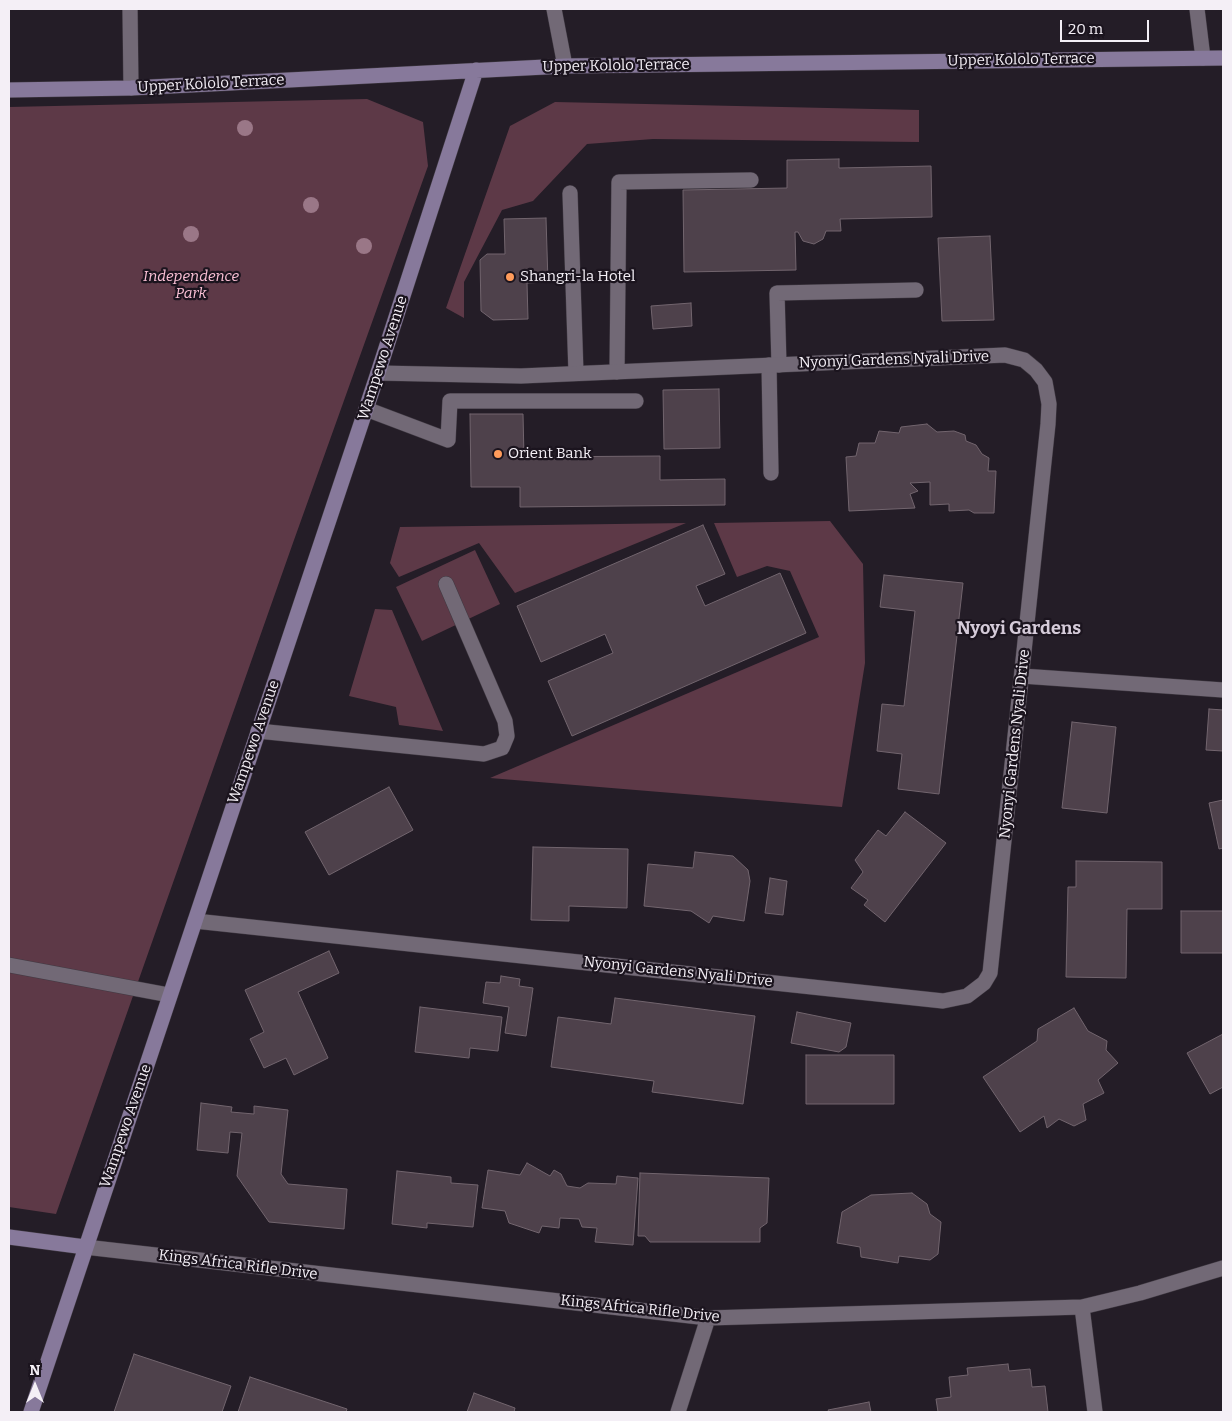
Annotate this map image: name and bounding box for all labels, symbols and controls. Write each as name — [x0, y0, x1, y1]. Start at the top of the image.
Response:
scale bar — [1062, 10, 1151, 42]
text: 20 m — [1068, 20, 1103, 38]
street label: Upper Kololo Terrace — [947, 50, 1095, 70]
street label: Upper Kololo Terrace — [542, 56, 690, 76]
street label: Upper Kololo Terrace — [137, 71, 285, 97]
park label: Independence Park — [143, 268, 239, 303]
place label: Shangri-la Hotel — [520, 268, 635, 286]
marker: Shangri-la Hotel — [504, 271, 516, 283]
street label: Wampewo Avenue — [354, 294, 412, 422]
street label: Nyonyi Gardens Nyali Drive — [799, 348, 989, 372]
place label: Orient Bank — [508, 445, 591, 463]
marker: Orient Bank — [492, 448, 504, 460]
district label: Nyoyi Gardens — [957, 618, 1081, 640]
street label: Nyonyi Gardens Nyali Drive — [996, 648, 1034, 840]
street label: Wampewo Avenue — [224, 678, 284, 806]
street label: Nyonyi Gardens Nyali Drive — [582, 953, 774, 991]
street label: Wampewo Avenue — [96, 1062, 156, 1190]
street label: Kings Africa Rifle Drive — [158, 1246, 318, 1284]
street label: Kings Africa Rifle Drive — [560, 1292, 720, 1326]
north arrow — [10, 1361, 60, 1411]
text: N — [30, 1362, 40, 1379]

